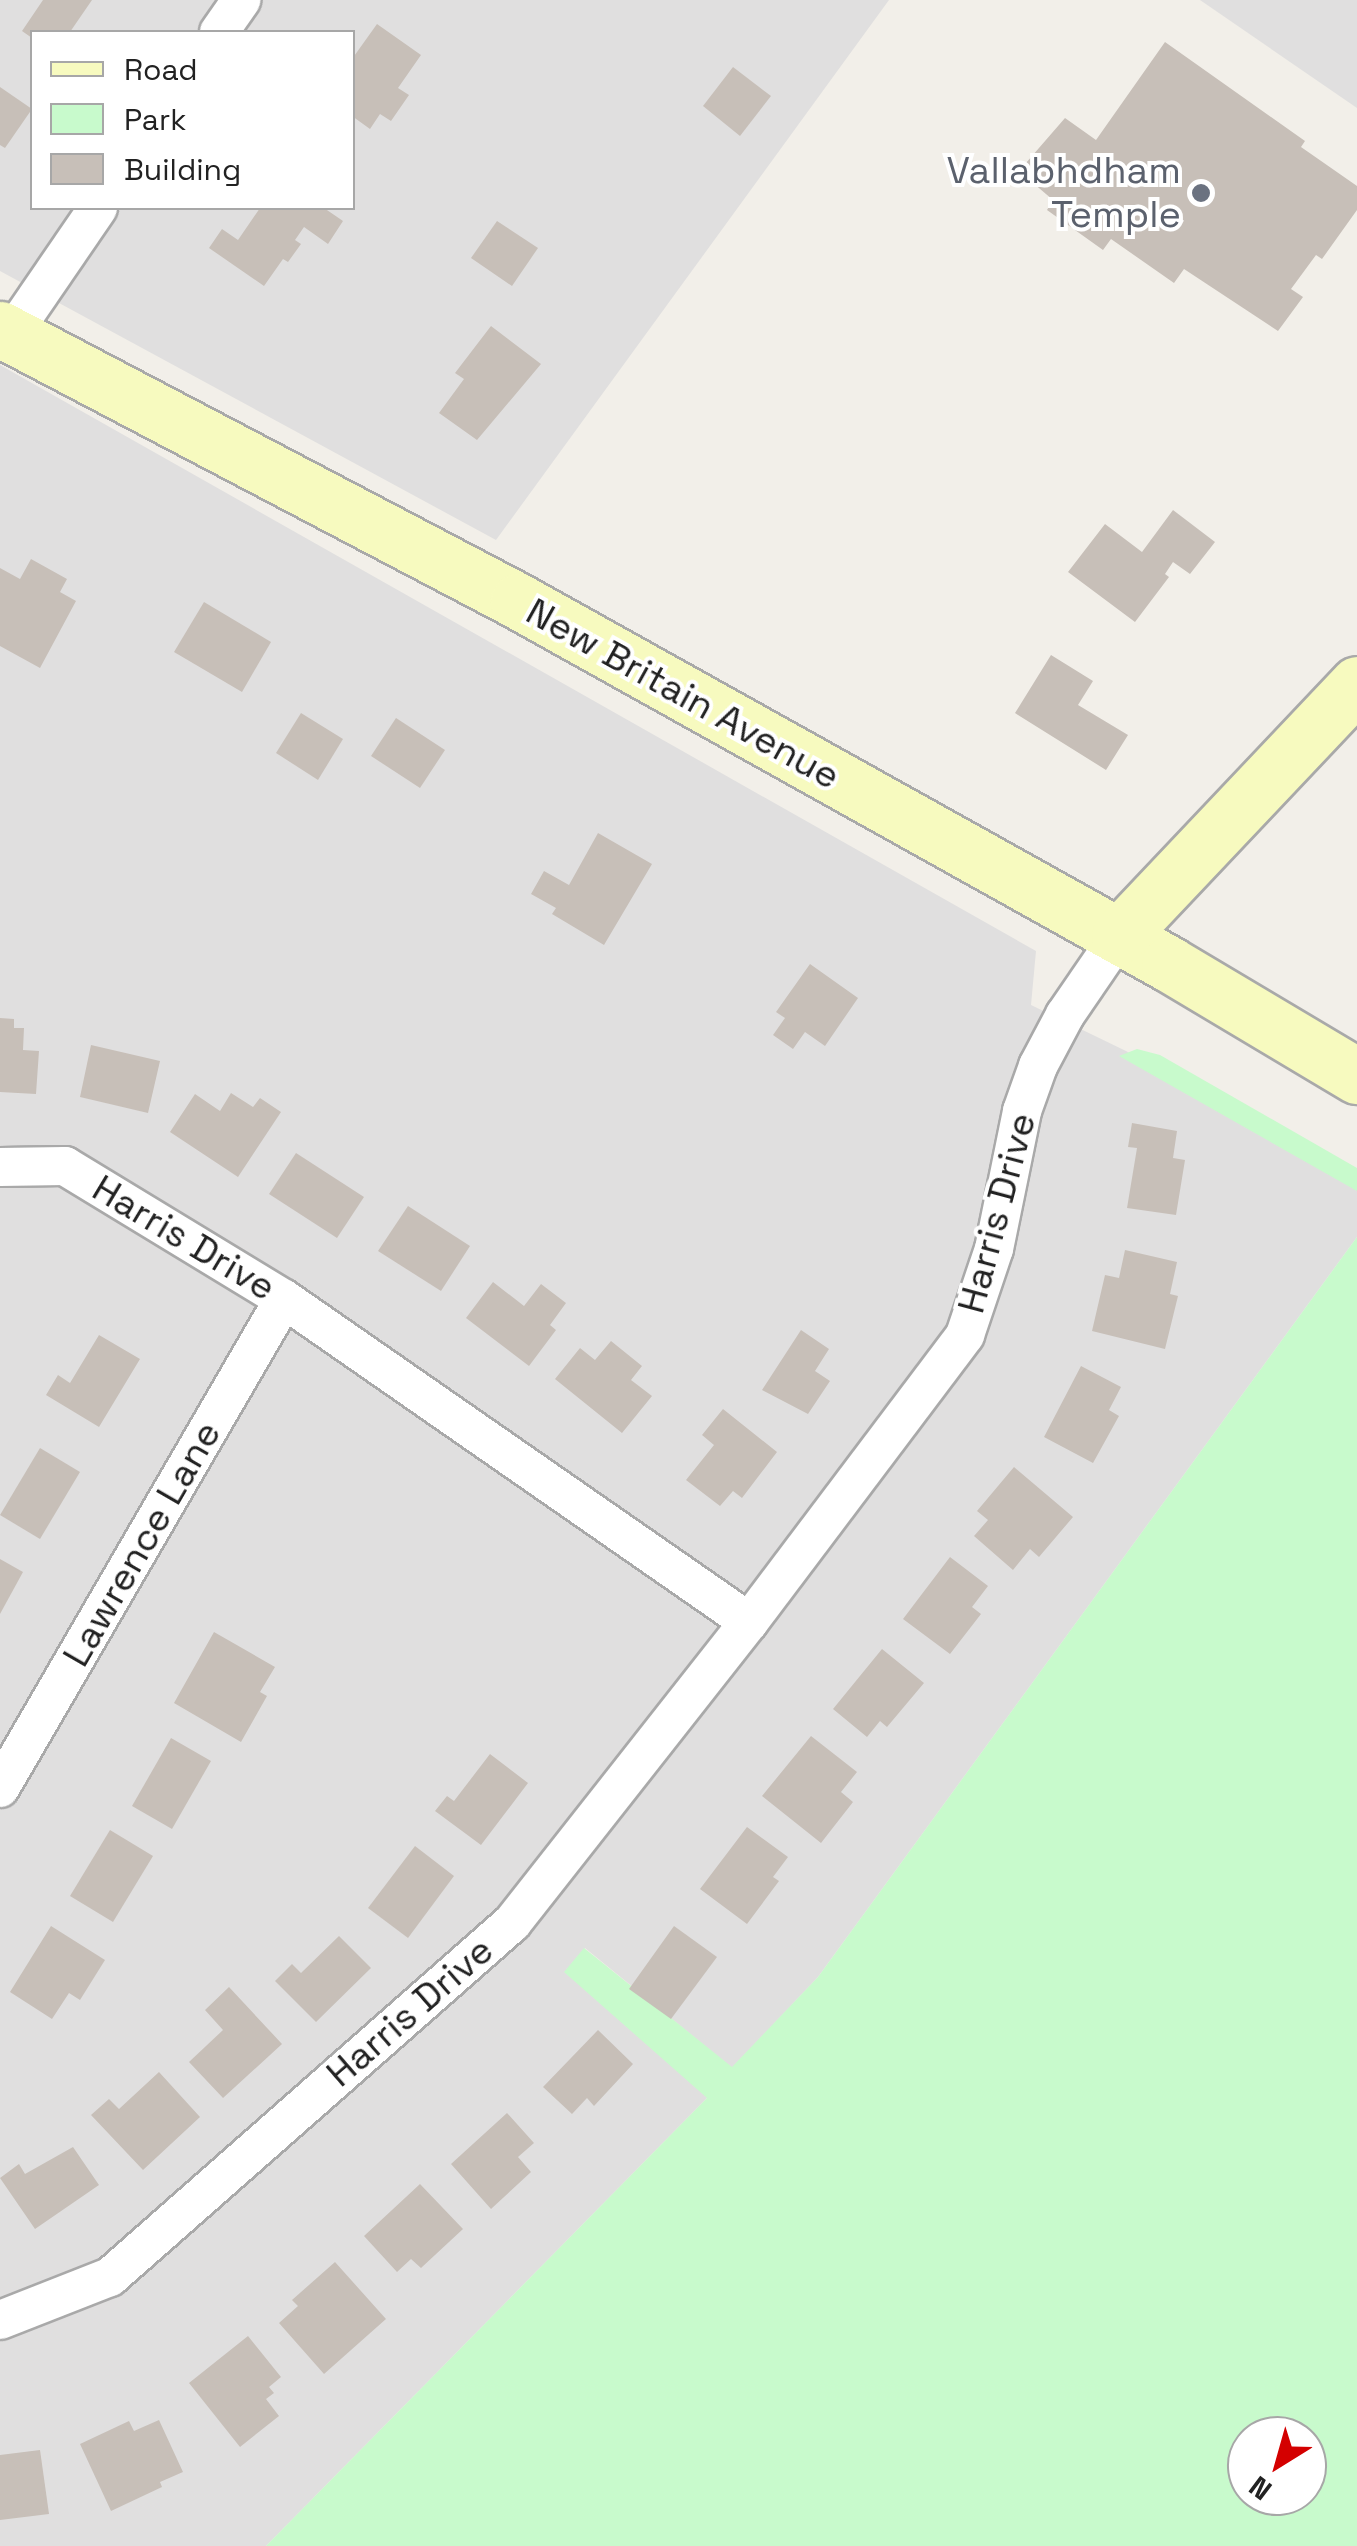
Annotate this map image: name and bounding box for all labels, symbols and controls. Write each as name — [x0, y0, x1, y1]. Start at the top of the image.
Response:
legend — [30, 30, 355, 210]
text: Road — [124, 50, 198, 89]
text: Park — [124, 100, 186, 139]
place label: Vallabhdham Temple — [946, 148, 1181, 238]
text: Building — [124, 150, 241, 189]
marker: Vallabhdham Temple — [1190, 182, 1212, 204]
street label: New Britain Avenue — [518, 589, 848, 799]
street label: Harris Drive — [948, 1108, 1046, 1318]
street label: Harris Drive — [84, 1166, 284, 1310]
street label: Lawrence Lane — [53, 1413, 231, 1675]
street label: Harris Drive — [317, 1927, 503, 2097]
north arrow — [1227, 2416, 1327, 2516]
text: N — [1242, 2468, 1278, 2508]

